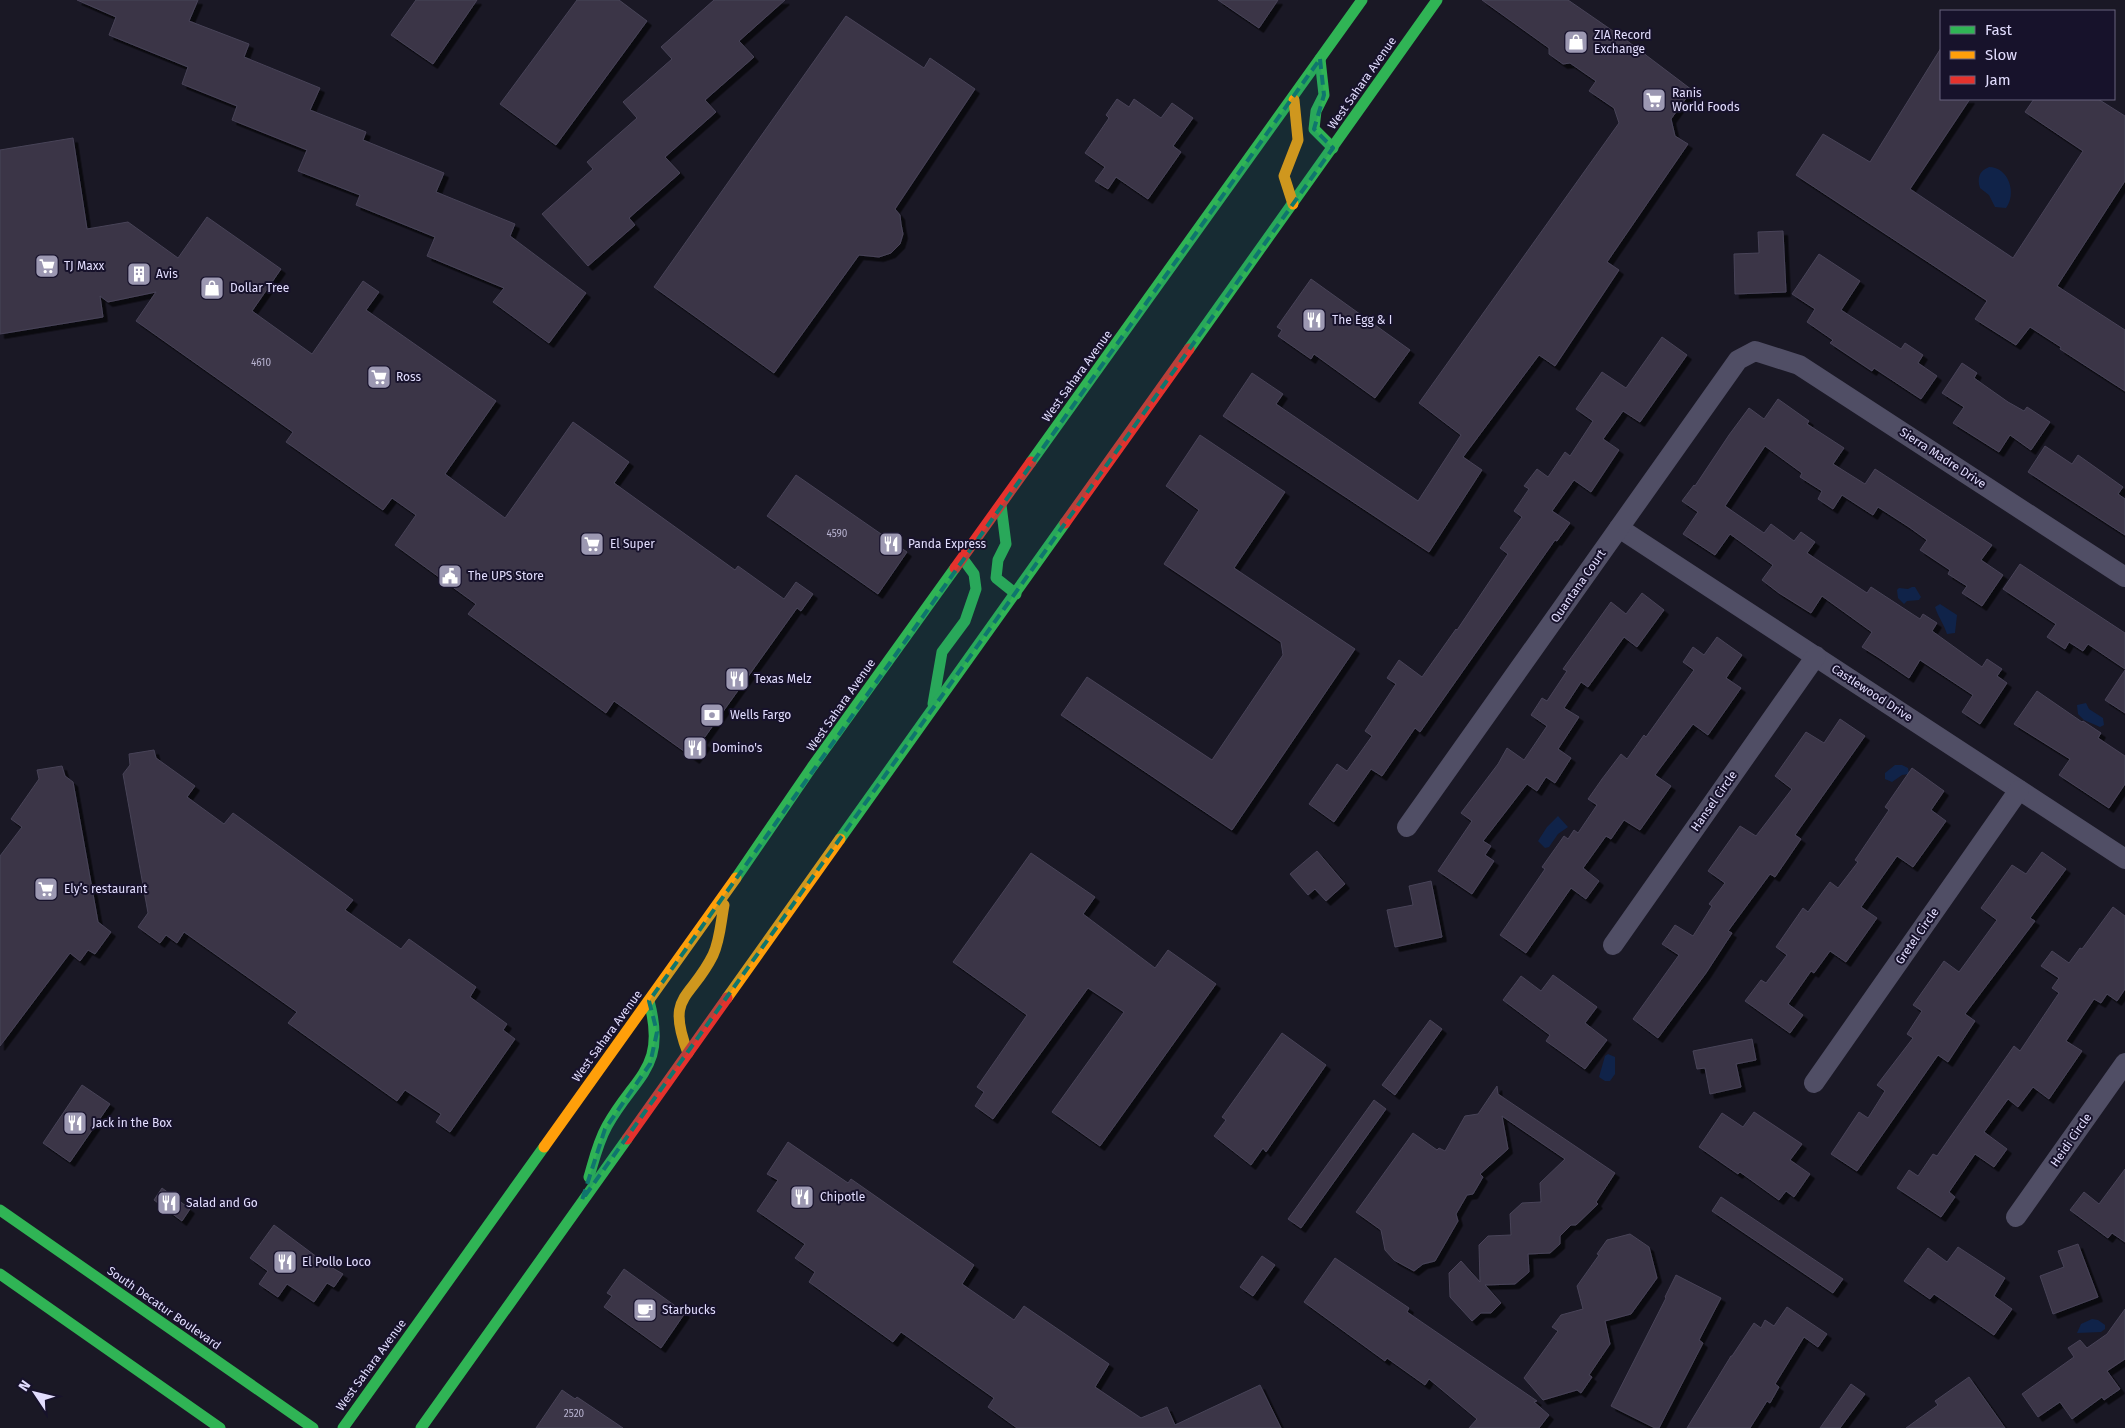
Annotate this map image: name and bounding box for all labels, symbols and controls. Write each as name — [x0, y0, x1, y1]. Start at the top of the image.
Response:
legend — [1940, 10, 2115, 100]
text: Fast — [1985, 21, 2012, 39]
place label: ZIA Record Exchange — [1594, 28, 1651, 56]
shop icon: ZIA Record Exchange — [1563, 29, 1589, 55]
street label: West Sahara Avenue — [1325, 34, 1399, 132]
text: Slow — [1985, 46, 2017, 64]
text: Jam — [1985, 71, 2011, 89]
place label: Ranis World Foods — [1672, 86, 1740, 114]
supermarket icon: Ranis World Foods — [1641, 87, 1667, 113]
supermarket icon: TJ Maxx — [34, 253, 60, 279]
place label: TJ Maxx — [64, 259, 105, 273]
building icon: Avis — [126, 261, 152, 287]
place label: Avis — [156, 267, 178, 281]
shop icon: Dollar Tree — [199, 275, 225, 301]
place label: Dollar Tree — [230, 281, 289, 295]
restaurant icon: The Egg & I — [1301, 307, 1327, 333]
place label: The Egg & I — [1332, 313, 1392, 327]
street label: West Sahara Avenue — [1039, 327, 1115, 425]
house number: 4610 — [251, 357, 271, 369]
supermarket icon: Ross — [366, 364, 392, 390]
place label: Ross — [396, 370, 422, 384]
street label: Sierra Madre Drive — [1897, 425, 1989, 491]
house number: 4590 — [827, 528, 848, 540]
supermarket icon: El Super — [579, 531, 605, 557]
restaurant icon: Panda Express — [878, 531, 904, 557]
place label: El Super — [610, 537, 655, 551]
place label: Panda Express — [908, 537, 986, 551]
street label: Quantana Court — [1548, 546, 1609, 625]
public building icon: The UPS Store — [437, 563, 463, 589]
place label: The UPS Store — [468, 569, 544, 583]
street label: West Sahara Avenue — [804, 656, 878, 754]
street label: Castlewood Drive — [1829, 662, 1915, 724]
restaurant icon: Texas Melz — [724, 666, 750, 692]
place label: Texas Melz — [754, 672, 812, 686]
bank icon: Wells Fargo — [699, 702, 725, 728]
place label: Wells Fargo — [730, 708, 791, 722]
restaurant icon: Domino's — [682, 735, 708, 761]
place label: Domino's — [712, 741, 763, 755]
street label: Hansel Circle — [1688, 768, 1740, 834]
supermarket icon: Ely’s restaurant — [33, 876, 59, 902]
place label: Ely’s restaurant — [64, 882, 148, 896]
street label: Gretel Circle — [1892, 905, 1942, 967]
street label: West Sahara Avenue — [569, 987, 645, 1085]
restaurant icon: Jack in the Box — [62, 1110, 88, 1136]
street label: Heidi Circle — [2048, 1111, 2094, 1169]
place label: Jack in the Box — [92, 1116, 172, 1130]
restaurant icon: Chipotle — [789, 1184, 815, 1210]
restaurant icon: Salad and Go — [156, 1190, 182, 1216]
place label: Chipotle — [820, 1190, 865, 1204]
place label: Salad and Go — [186, 1196, 258, 1210]
restaurant icon: El Pollo Loco — [272, 1249, 298, 1275]
place label: El Pollo Loco — [302, 1255, 371, 1269]
street label: South Decatur Boulevard — [104, 1263, 224, 1353]
cafe icon: Starbucks — [632, 1297, 658, 1323]
place label: Starbucks — [662, 1303, 716, 1317]
street label: West Sahara Avenue — [333, 1316, 409, 1414]
north arrow — [10, 1368, 60, 1418]
text: N — [15, 1377, 34, 1395]
house number: 2520 — [564, 1408, 585, 1420]

